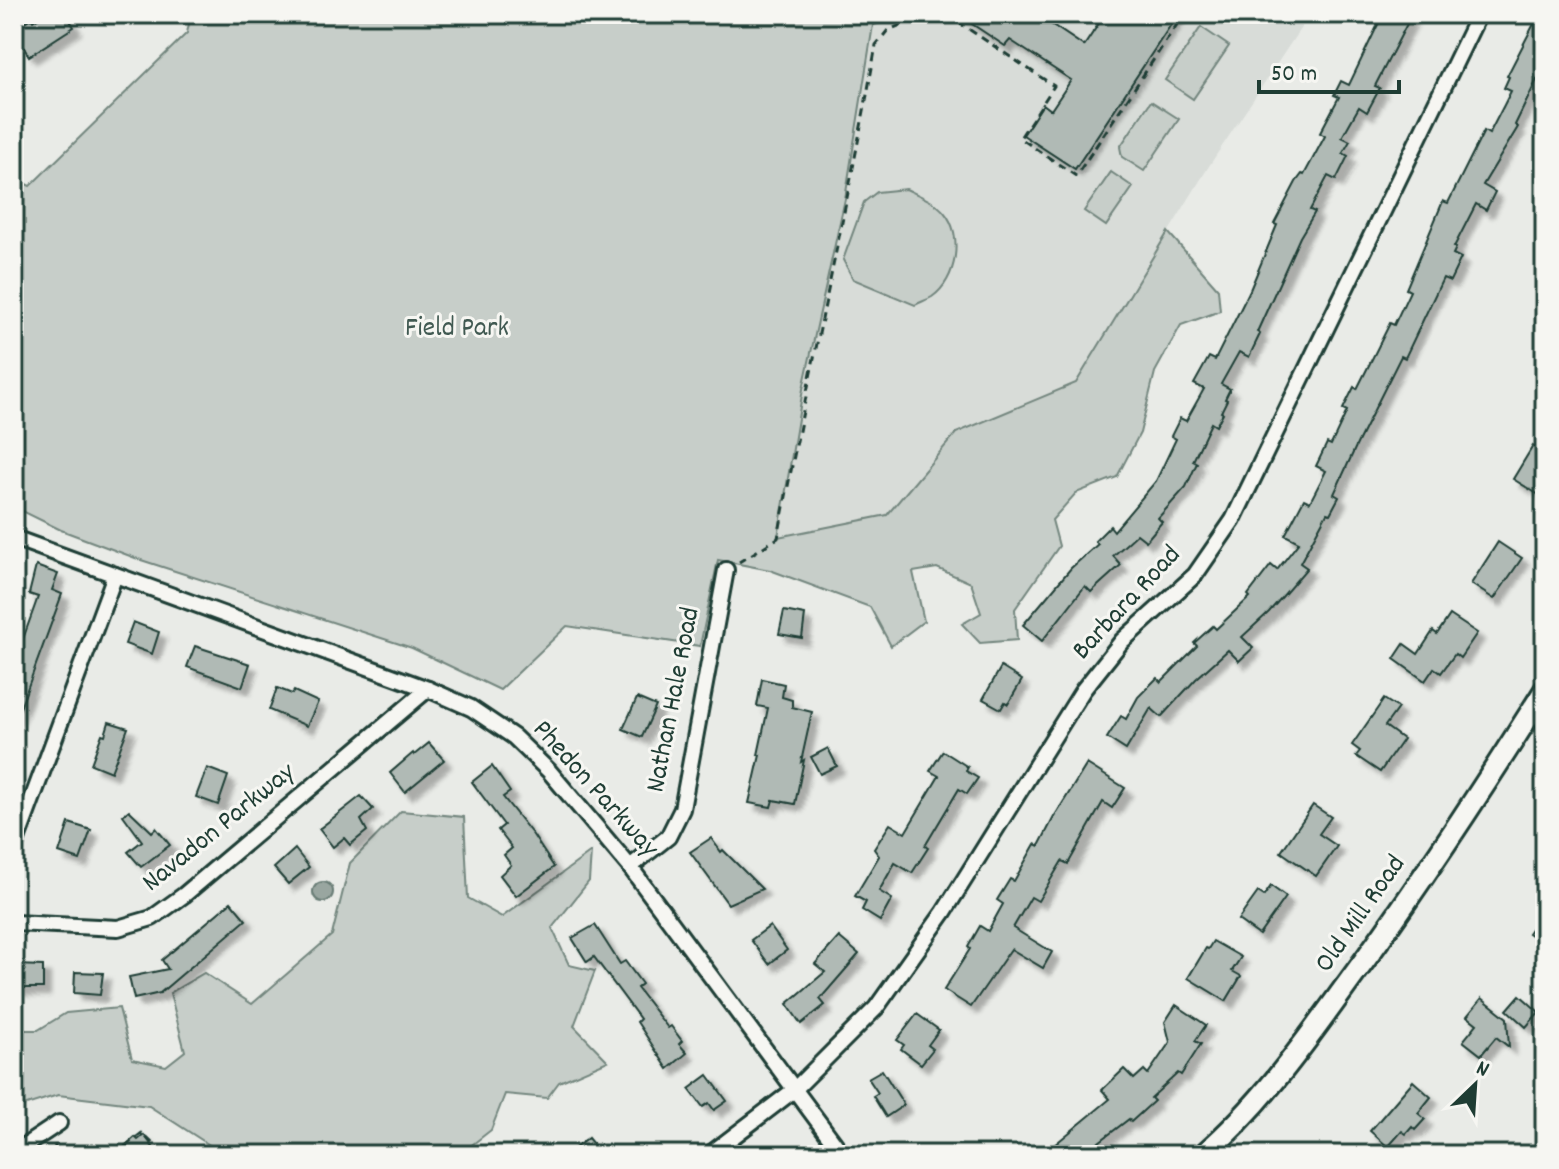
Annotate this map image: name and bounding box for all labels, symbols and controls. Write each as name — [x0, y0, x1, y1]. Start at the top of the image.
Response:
scale bar — [1259, 44, 1399, 94]
text: 50 m — [1271, 58, 1317, 92]
park label: Field Park — [405, 310, 509, 350]
street label: Barbara Road — [1064, 538, 1192, 670]
street label: Nathan Hale Road — [637, 604, 713, 796]
street label: Phedon Parkway — [521, 712, 667, 868]
street label: Navadon Parkway — [135, 754, 306, 903]
street label: Old Mill Road — [1307, 848, 1417, 982]
north arrow — [1435, 1045, 1515, 1125]
text: N — [1470, 1054, 1494, 1086]

